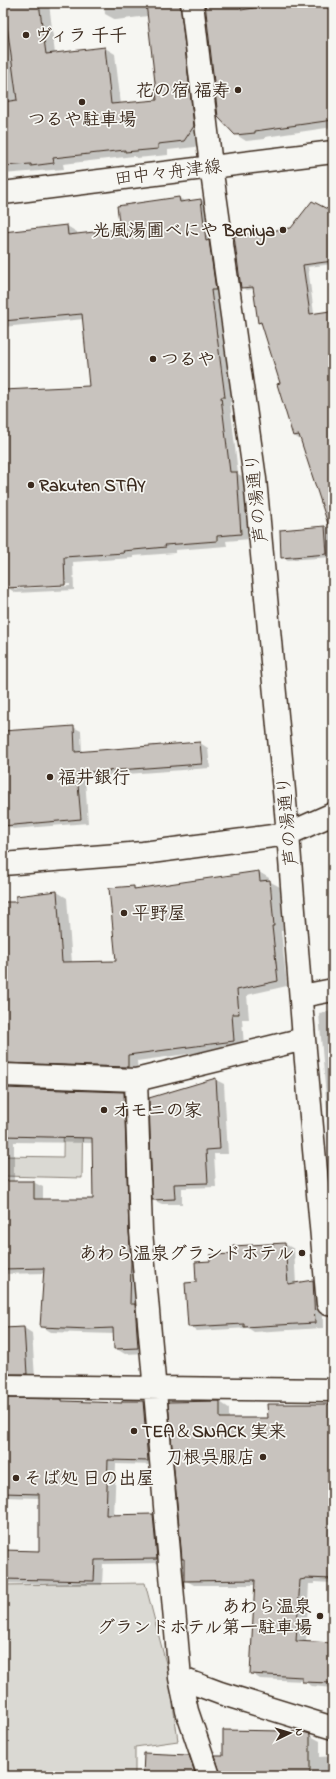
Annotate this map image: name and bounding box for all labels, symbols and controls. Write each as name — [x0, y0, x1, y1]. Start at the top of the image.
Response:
place label: ヴィラ 千千 — [34, 24, 127, 50]
marker: ヴィラ 千千 — [21, 30, 31, 40]
place label: 花の宿 福寿 — [136, 79, 230, 105]
marker: 花の宿 福寿 — [233, 85, 243, 95]
marker: つるや駐車場 — [77, 97, 87, 107]
place label: つるや駐車場 — [28, 108, 136, 134]
street label: 田中々舟津線 — [113, 155, 223, 193]
place label: 光風湯圃べにや Beniya — [92, 219, 275, 246]
marker: 光風湯圃べにや Beniya — [278, 225, 288, 235]
place label: つるや — [161, 348, 215, 374]
marker: つるや — [148, 354, 158, 364]
street label: 芦の湯通り — [240, 452, 276, 544]
place label: Rakuten STAY — [39, 474, 146, 500]
marker: Rakuten STAY — [26, 480, 36, 490]
place label: 福井銀行 — [58, 766, 130, 792]
marker: 福井銀行 — [45, 772, 55, 782]
street label: 芦の湯通り — [272, 775, 306, 867]
place label: 平野屋 — [132, 902, 186, 928]
marker: 平野屋 — [119, 908, 129, 918]
place label: オモニの家 — [112, 1099, 202, 1125]
marker: オモニの家 — [99, 1105, 109, 1115]
place label: あわら温泉グランドホテル — [79, 1242, 294, 1268]
marker: あわら温泉グランドホテル — [297, 1248, 307, 1258]
place label: TEA＆SNACK 実来 — [142, 1420, 286, 1446]
marker: TEA＆SNACK 実来 — [129, 1426, 139, 1436]
place label: 刀根呉服店 — [165, 1446, 255, 1472]
marker: 刀根呉服店 — [258, 1452, 268, 1462]
place label: そば処 日の出屋 — [24, 1467, 155, 1493]
marker: そば処 日の出屋 — [11, 1473, 21, 1483]
place label: あわら温泉 グランドホテル第一駐車場 — [97, 1595, 312, 1642]
marker: あわら温泉 グランドホテル第一駐車場 — [315, 1611, 325, 1621]
north arrow — [270, 1713, 310, 1753]
text: N — [291, 1728, 307, 1737]

